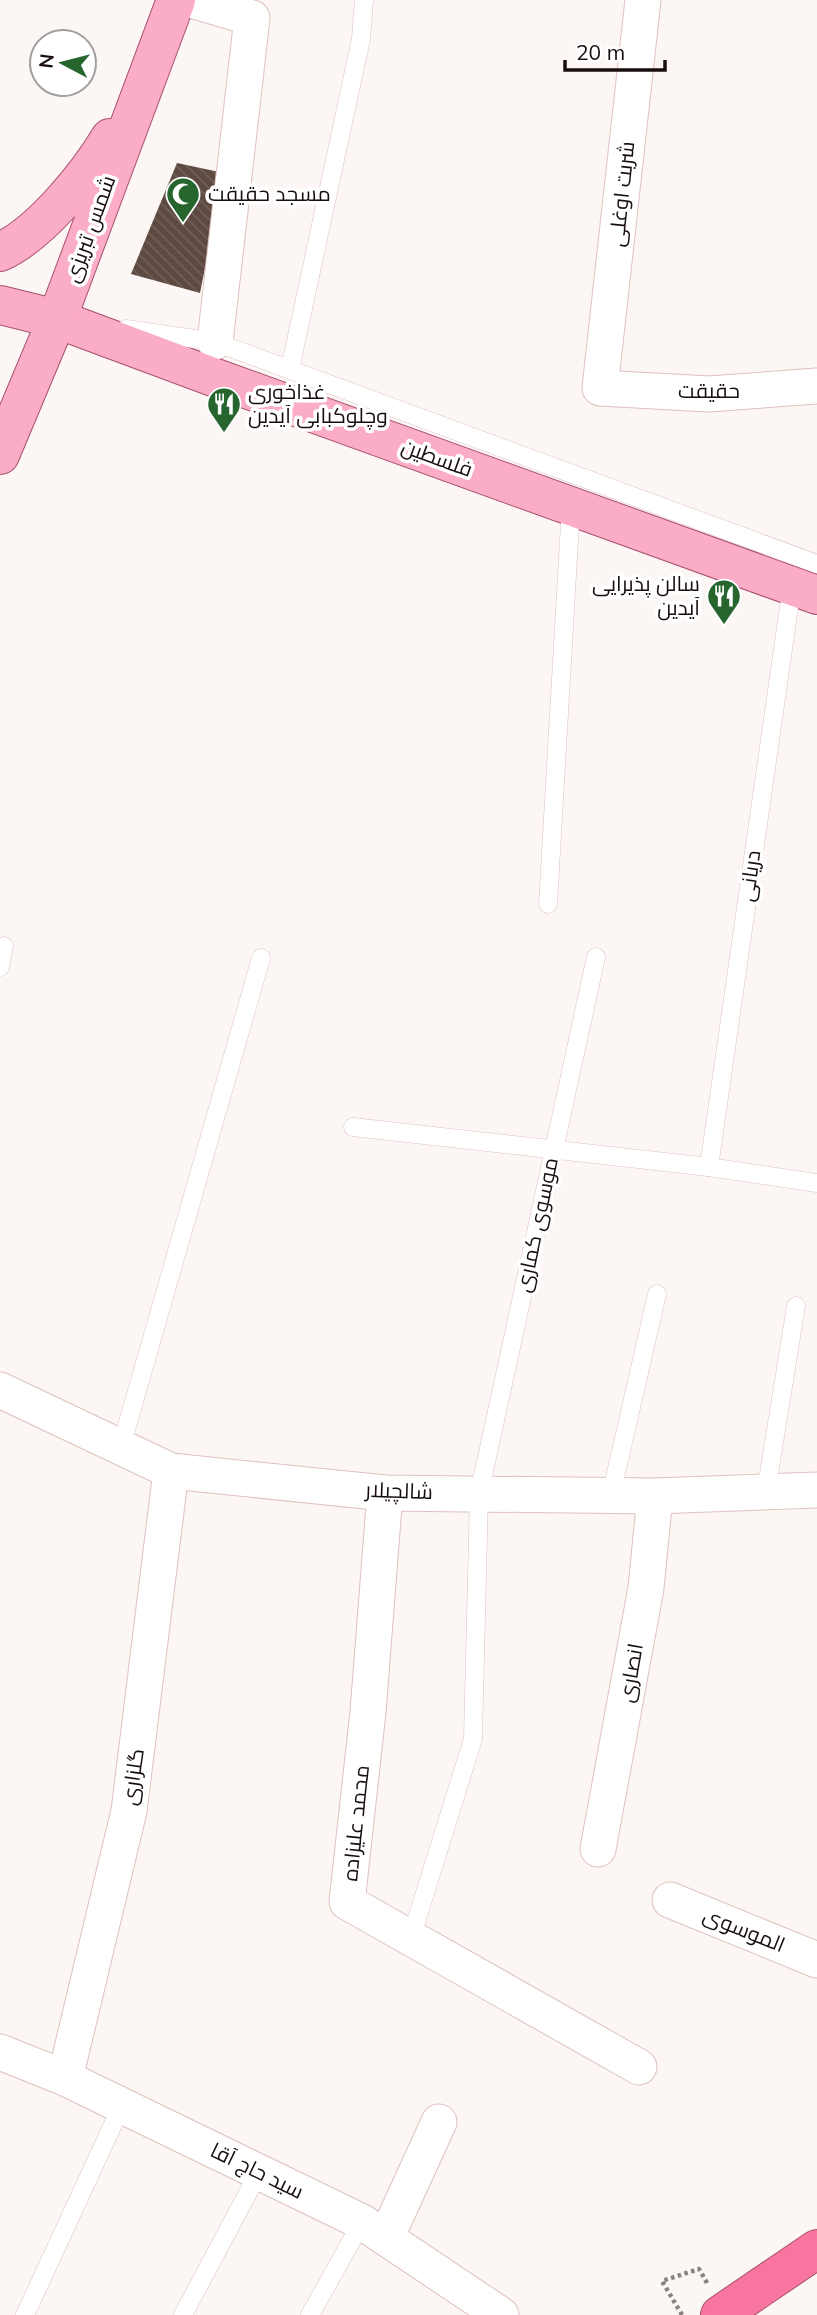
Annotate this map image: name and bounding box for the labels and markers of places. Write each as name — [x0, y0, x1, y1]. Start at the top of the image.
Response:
mosque icon: مسجد حقیقت — [164, 175, 202, 224]
place label: مسجد حقیقت — [208, 180, 331, 206]
place label: غذاخوری وچلوکبابی آیدین — [248, 378, 388, 430]
restaurant icon: غذاخوری وچلوکبابی آیدین — [205, 385, 243, 434]
place label: سالن پذیرایی آیدین — [592, 570, 700, 621]
restaurant icon: سالن پذیرایی آیدین — [705, 577, 743, 626]

